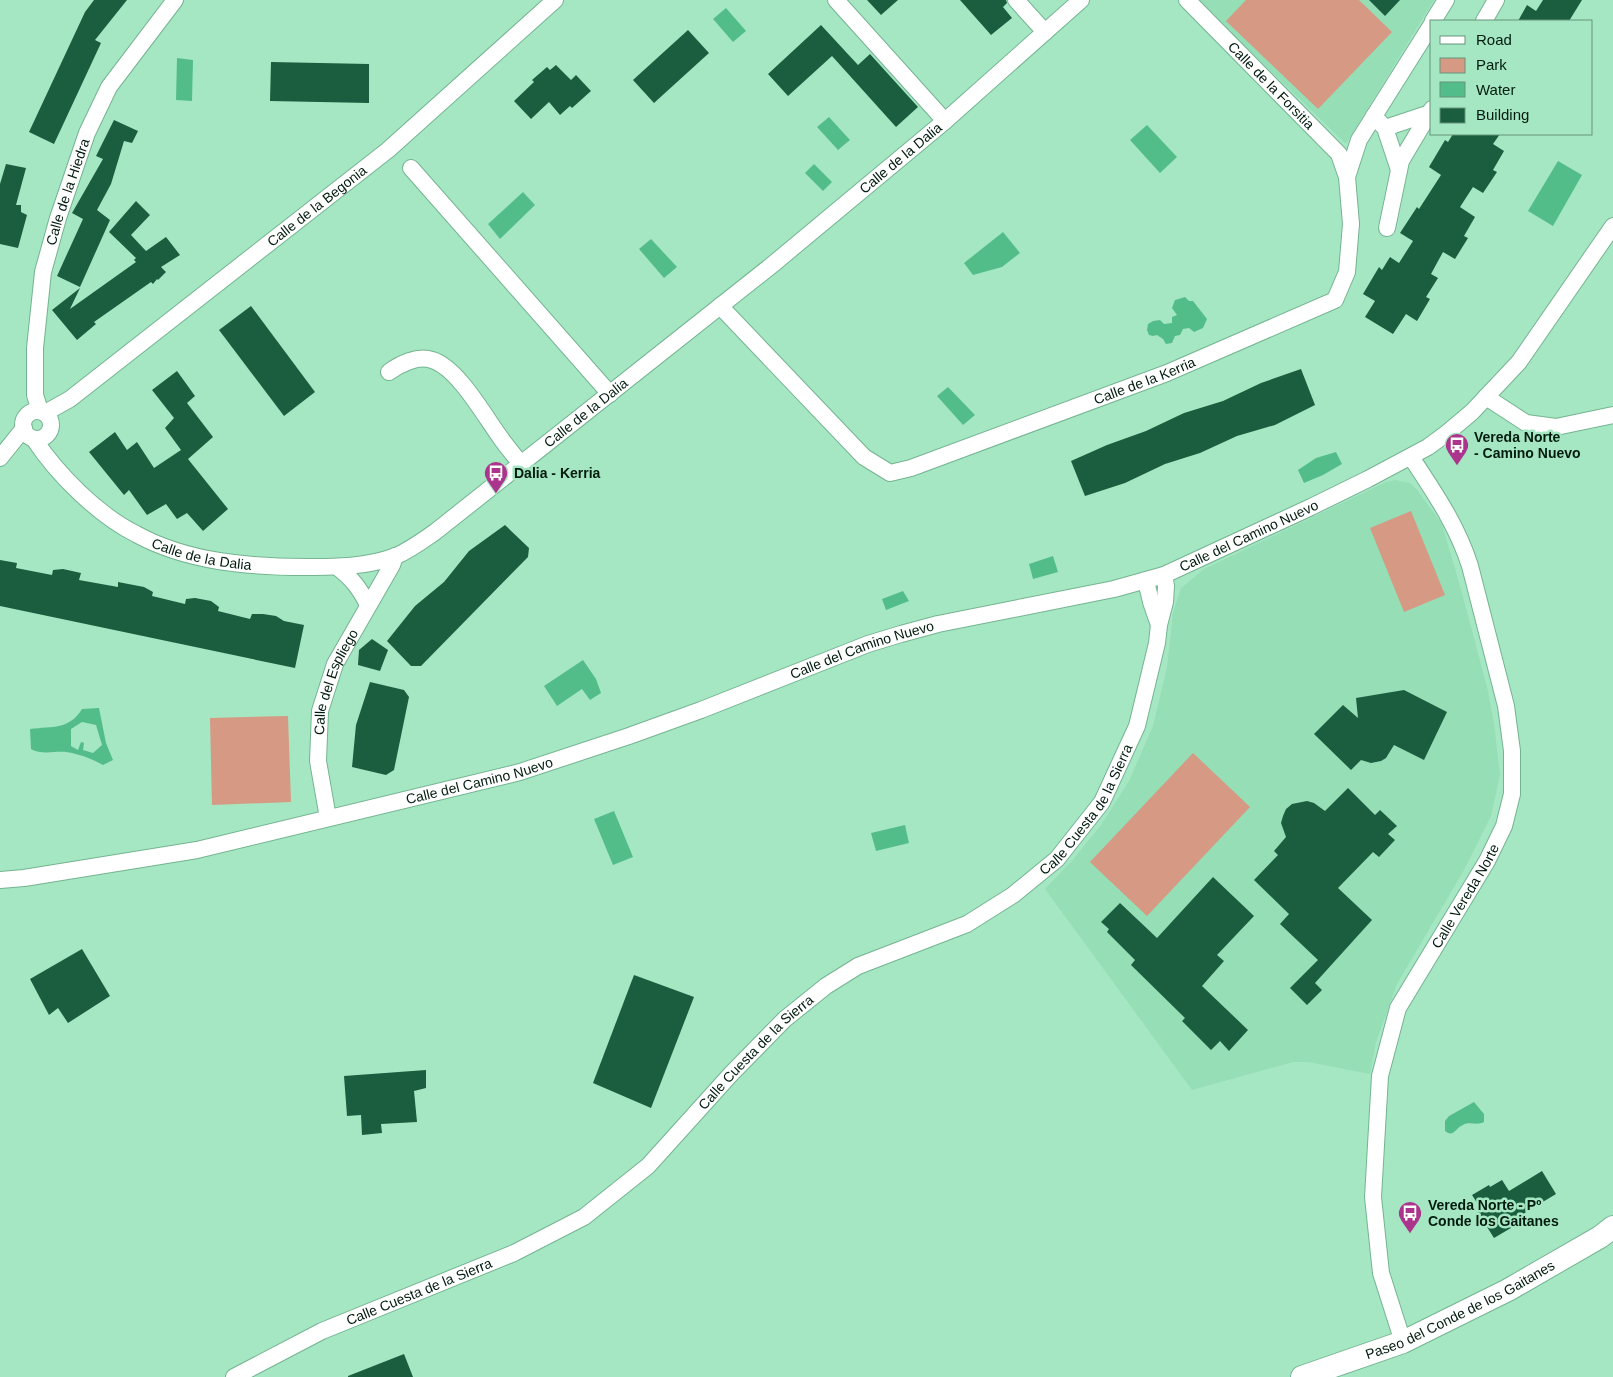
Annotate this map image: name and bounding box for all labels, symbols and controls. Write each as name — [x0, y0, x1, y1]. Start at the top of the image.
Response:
legend — [1430, 20, 1593, 135]
text: Road — [1476, 31, 1512, 48]
street label: Calle de la Forsitia — [1225, 38, 1318, 132]
text: Park — [1476, 56, 1507, 73]
text: Water — [1476, 81, 1515, 98]
text: Building — [1476, 106, 1529, 123]
street label: Calle de la Dalia — [856, 119, 945, 197]
street label: Calle de la Hiedra — [43, 136, 93, 247]
street label: Calle de la Begonia — [264, 162, 370, 250]
street label: Calle de la Kerria — [1091, 354, 1198, 408]
street label: Calle de la Dalia — [541, 375, 631, 451]
place label: Vereda Norte - Camino Nuevo — [1474, 429, 1581, 461]
bus stop icon: Vereda Norte - Camino Nuevo — [1444, 432, 1470, 466]
bus stop icon: Dalia - Kerria — [483, 460, 509, 494]
place label: Dalia - Kerria — [514, 465, 601, 481]
street label: Calle del Camino Nuevo — [1177, 497, 1321, 575]
street label: Calle de la Dalia — [149, 535, 252, 573]
street label: Calle del Camino Nuevo — [788, 617, 936, 682]
street label: Calle del Espliego — [311, 626, 361, 735]
street label: Calle Cuesta de la Sierra — [1036, 741, 1136, 878]
street label: Calle del Camino Nuevo — [404, 754, 555, 807]
street label: Calle Vereda Norte — [1428, 841, 1502, 951]
street label: Calle Cuesta de la Sierra — [695, 991, 817, 1113]
place label: Vereda Norte - Pº Conde los Gaitanes — [1428, 1197, 1559, 1229]
bus stop icon: Vereda Norte - Pº Conde los Gaitanes — [1397, 1200, 1423, 1234]
street label: Calle Cuesta de la Sierra — [344, 1255, 494, 1328]
street label: Paseo del Conde de los Gaitanes — [1363, 1257, 1557, 1362]

